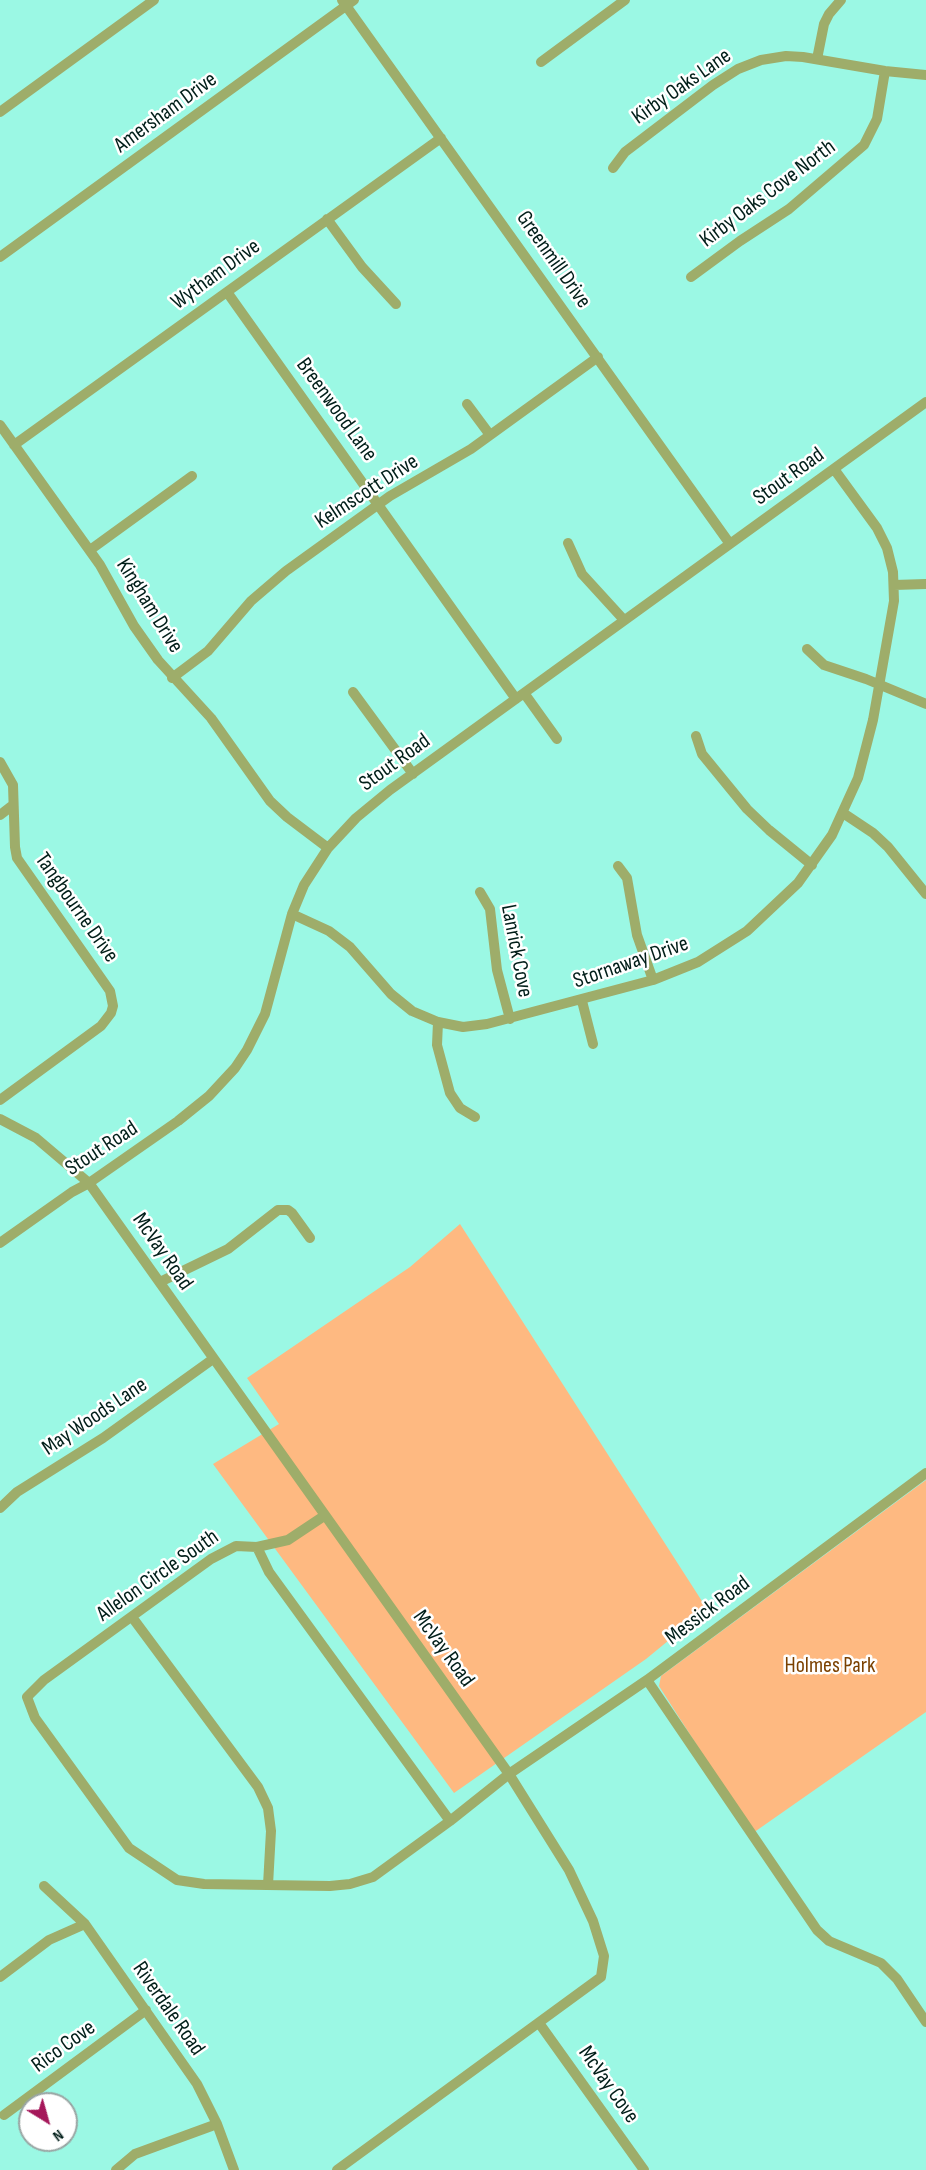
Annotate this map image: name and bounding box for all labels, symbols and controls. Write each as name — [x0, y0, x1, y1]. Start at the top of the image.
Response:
street label: Kirby Oaks Lane — [627, 43, 737, 131]
street label: Amersham Drive — [109, 67, 223, 159]
street label: Kirby Oaks Cove North — [695, 134, 841, 254]
street label: Greenmill Drive — [510, 206, 596, 314]
street label: Wytham Drive — [166, 234, 266, 316]
street label: Breenwood Lane — [290, 353, 382, 467]
street label: Stout Road — [748, 442, 830, 512]
street label: Kelmscott Drive — [310, 449, 424, 535]
street label: Kingham Drive — [110, 554, 188, 658]
street label: Stout Road — [354, 728, 436, 798]
street label: Tangbourne Drive — [28, 848, 124, 968]
street label: Lanrick Cove — [494, 902, 538, 1000]
street label: Stornaway Drive — [570, 931, 692, 995]
street label: Stout Road — [61, 1116, 143, 1182]
street label: McVay Road — [126, 1208, 198, 1296]
street label: May Woods Lane — [37, 1372, 153, 1462]
street label: Allelon Circle South — [92, 1524, 224, 1628]
street label: Messick Road — [661, 1571, 755, 1651]
street label: McVay Road — [406, 1606, 480, 1692]
park label: Holmes Park — [785, 1653, 875, 1679]
street label: Riverdale Road — [126, 1957, 210, 2061]
street label: Rico Cove — [27, 2015, 101, 2079]
street label: McVay Cove — [572, 2041, 644, 2129]
north arrow — [18, 2092, 78, 2152]
text: N — [49, 2125, 67, 2145]

